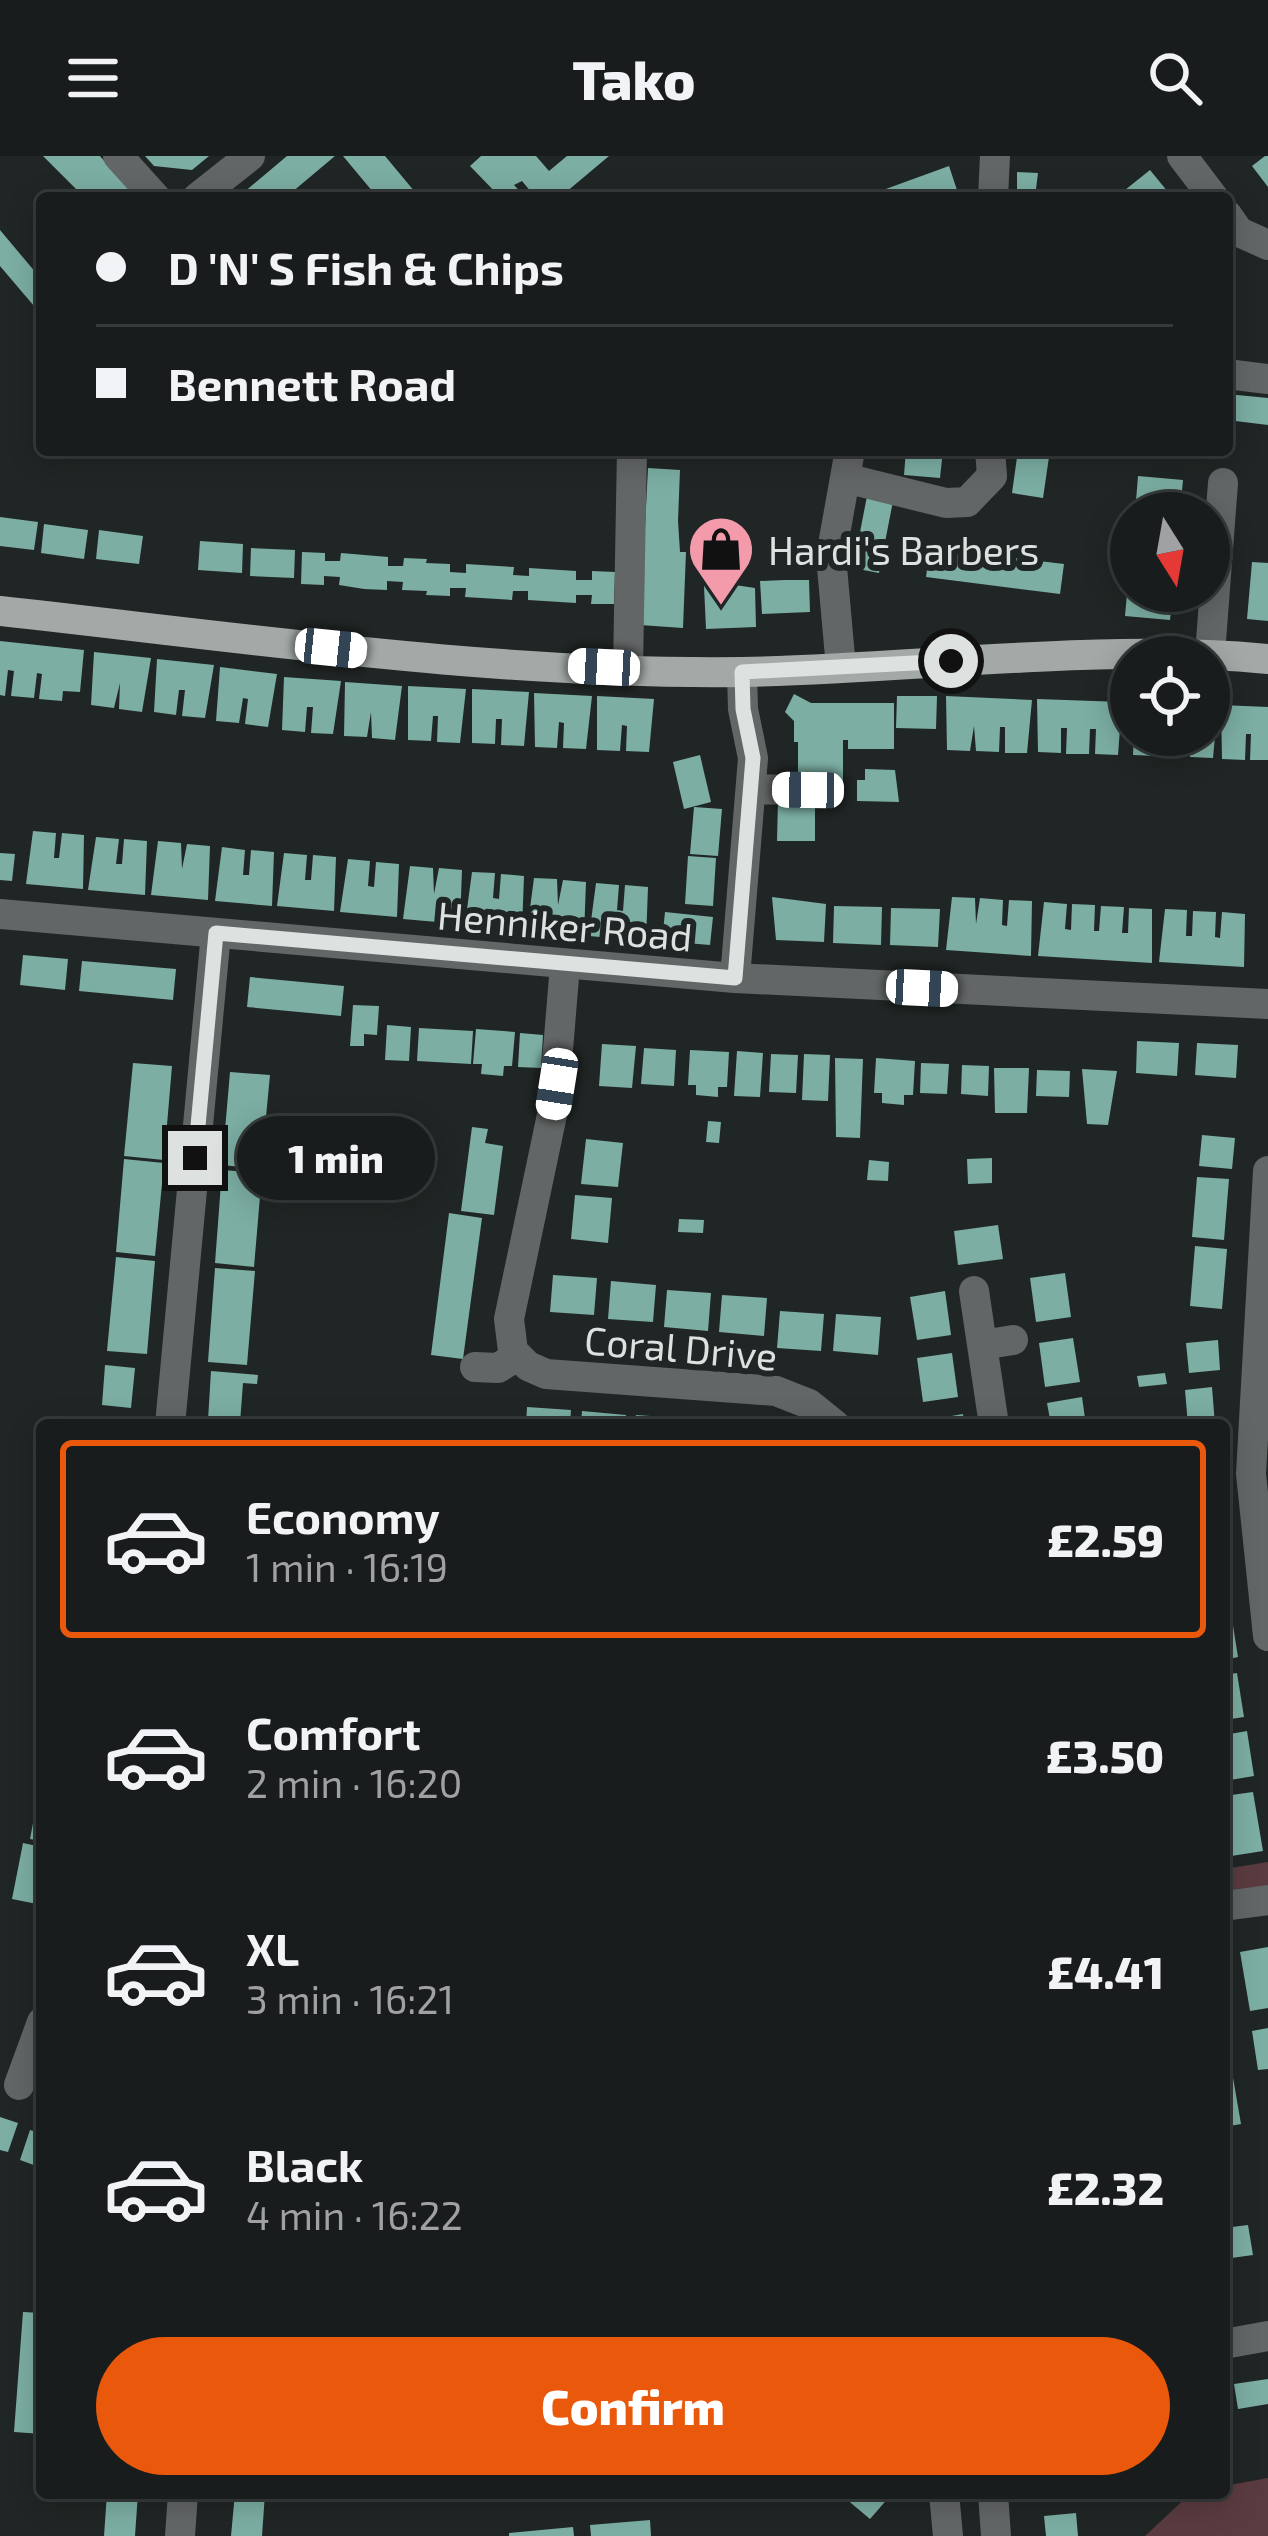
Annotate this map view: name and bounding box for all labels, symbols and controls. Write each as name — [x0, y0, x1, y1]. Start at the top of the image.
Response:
icon: menu — [60, 45, 126, 111]
icon: search — [1142, 45, 1208, 111]
text: Tako — [573, 46, 695, 111]
text: D 'N' S Fish & Chips — [168, 240, 564, 294]
text: Bennett Road — [168, 356, 456, 410]
north arrow — [1110, 492, 1230, 612]
map controls — [1110, 492, 1230, 756]
shop icon: Hardi's Barbers — [686, 514, 756, 608]
place label: Hardi's Barbers — [768, 526, 1039, 573]
car — [293, 626, 369, 670]
route start — [924, 634, 978, 688]
button: locate — [1110, 636, 1230, 756]
car — [567, 647, 641, 687]
car — [772, 771, 844, 809]
street label: Henniker Road — [436, 890, 694, 960]
car — [885, 968, 959, 1008]
car — [534, 1046, 580, 1122]
callout: 1 min — [237, 1116, 435, 1200]
route end — [168, 1131, 222, 1185]
text: 1 min — [288, 1134, 384, 1181]
street label: Coral Drive — [583, 1315, 779, 1379]
icon: car — [102, 1485, 210, 1593]
text: Economy — [246, 1489, 440, 1543]
text: £2.59 — [1047, 1512, 1164, 1566]
text: 1 min · 16:19 — [246, 1543, 448, 1590]
icon: car — [102, 1701, 210, 1809]
text: Comfort — [246, 1705, 421, 1759]
text: £3.50 — [1046, 1728, 1164, 1782]
text: 2 min · 16:20 — [246, 1759, 462, 1806]
icon: car — [102, 1917, 210, 2025]
text: XL — [246, 1921, 299, 1975]
text: £4.41 — [1047, 1944, 1164, 1998]
text: 3 min · 16:21 — [246, 1975, 454, 2022]
icon: car — [102, 2133, 210, 2241]
text: Black — [246, 2137, 363, 2191]
text: £2.32 — [1047, 2160, 1164, 2214]
text: 4 min · 16:22 — [246, 2191, 463, 2238]
button: Confirm — [96, 2337, 1170, 2475]

